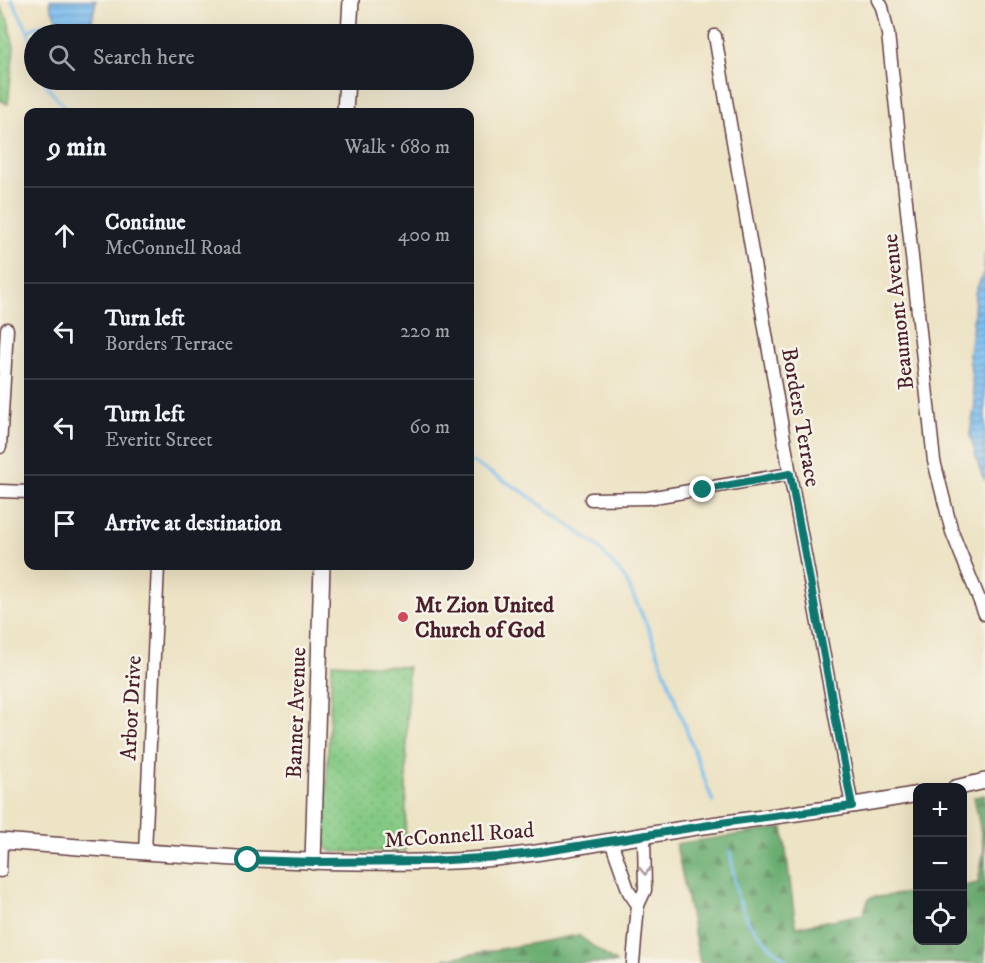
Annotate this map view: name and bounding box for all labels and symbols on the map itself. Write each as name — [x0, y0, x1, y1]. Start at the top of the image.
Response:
street label: Beaumont Avenue — [877, 232, 920, 391]
street label: Borders Terrace — [775, 346, 826, 489]
route end — [689, 476, 715, 502]
place label: Mt Zion United Church of God — [415, 592, 555, 644]
marker: Mt Zion United Church of God — [396, 610, 410, 624]
street label: Banner Avenue — [281, 647, 312, 779]
street label: Arbor Drive — [115, 655, 148, 761]
street label: McConnell Road — [383, 817, 535, 854]
route start — [234, 846, 260, 872]
one-way arrow — [639, 867, 651, 876]

